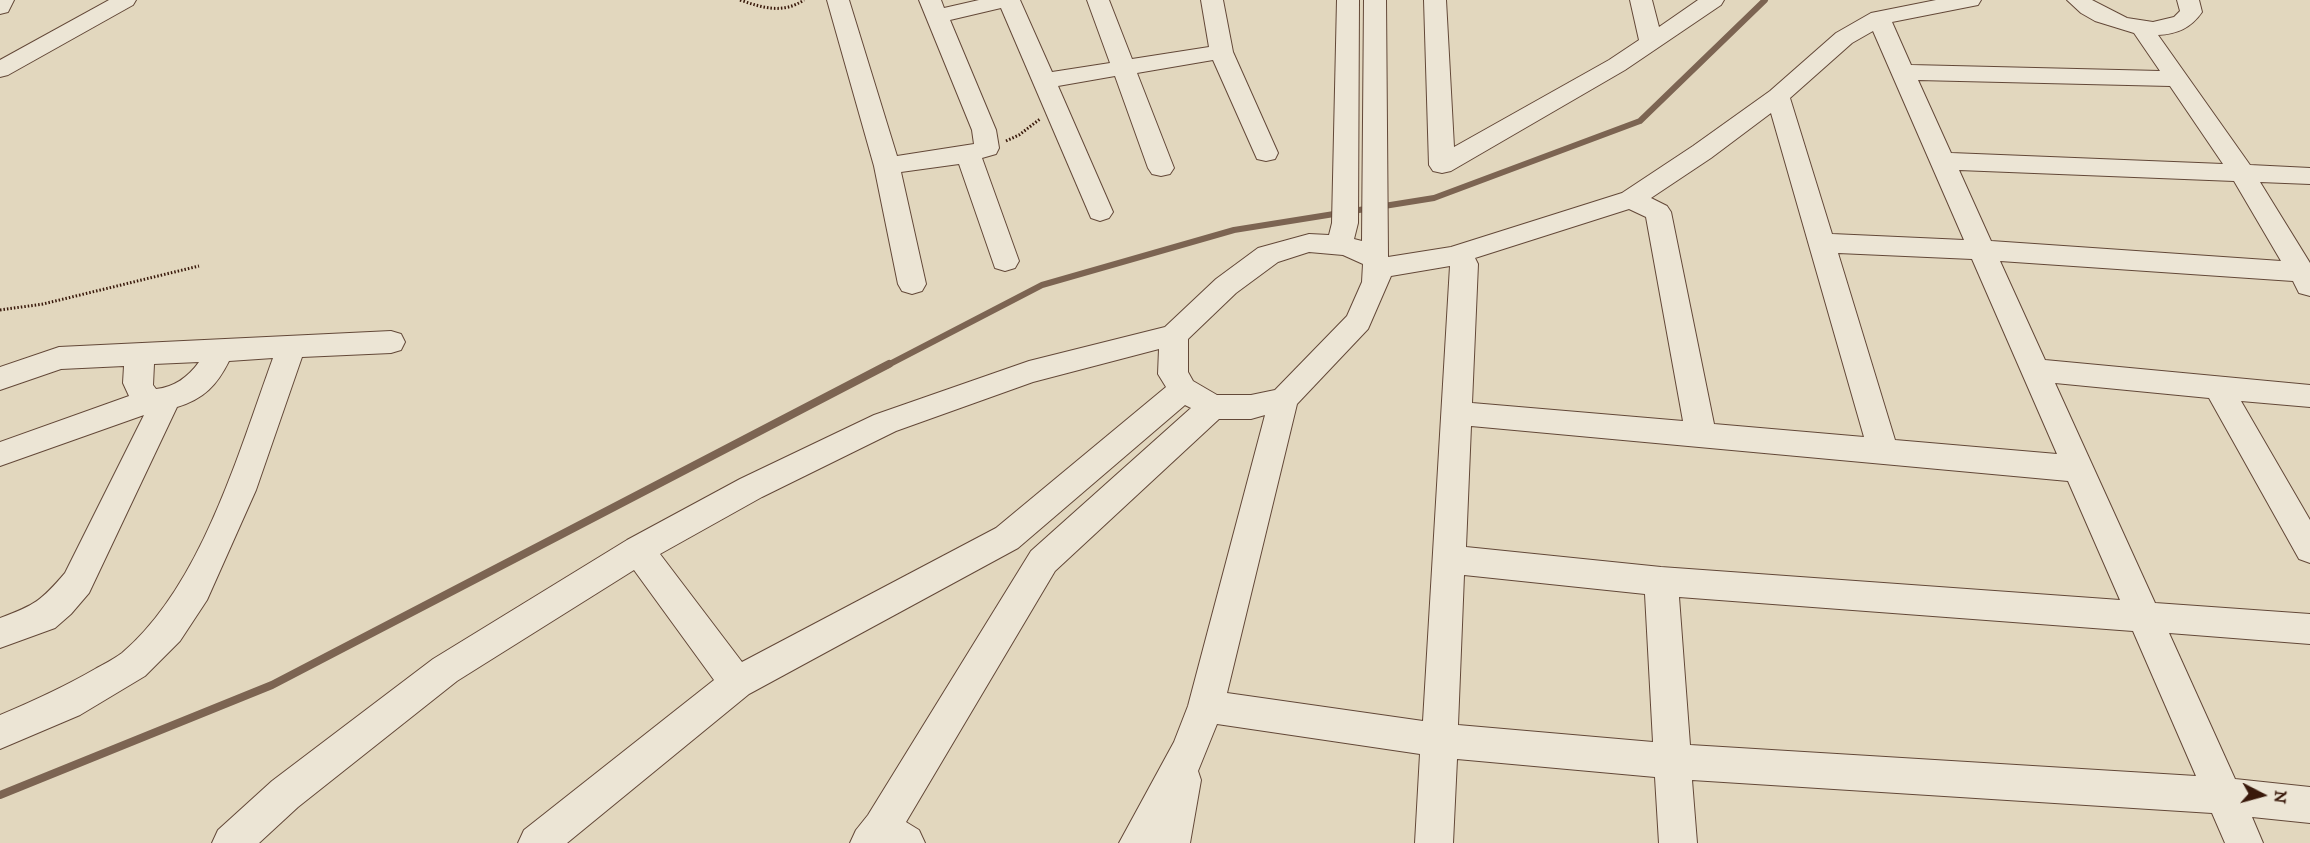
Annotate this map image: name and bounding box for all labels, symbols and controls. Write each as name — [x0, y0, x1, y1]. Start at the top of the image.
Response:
north arrow — [2232, 765, 2292, 825]
text: N — [2269, 789, 2291, 804]

